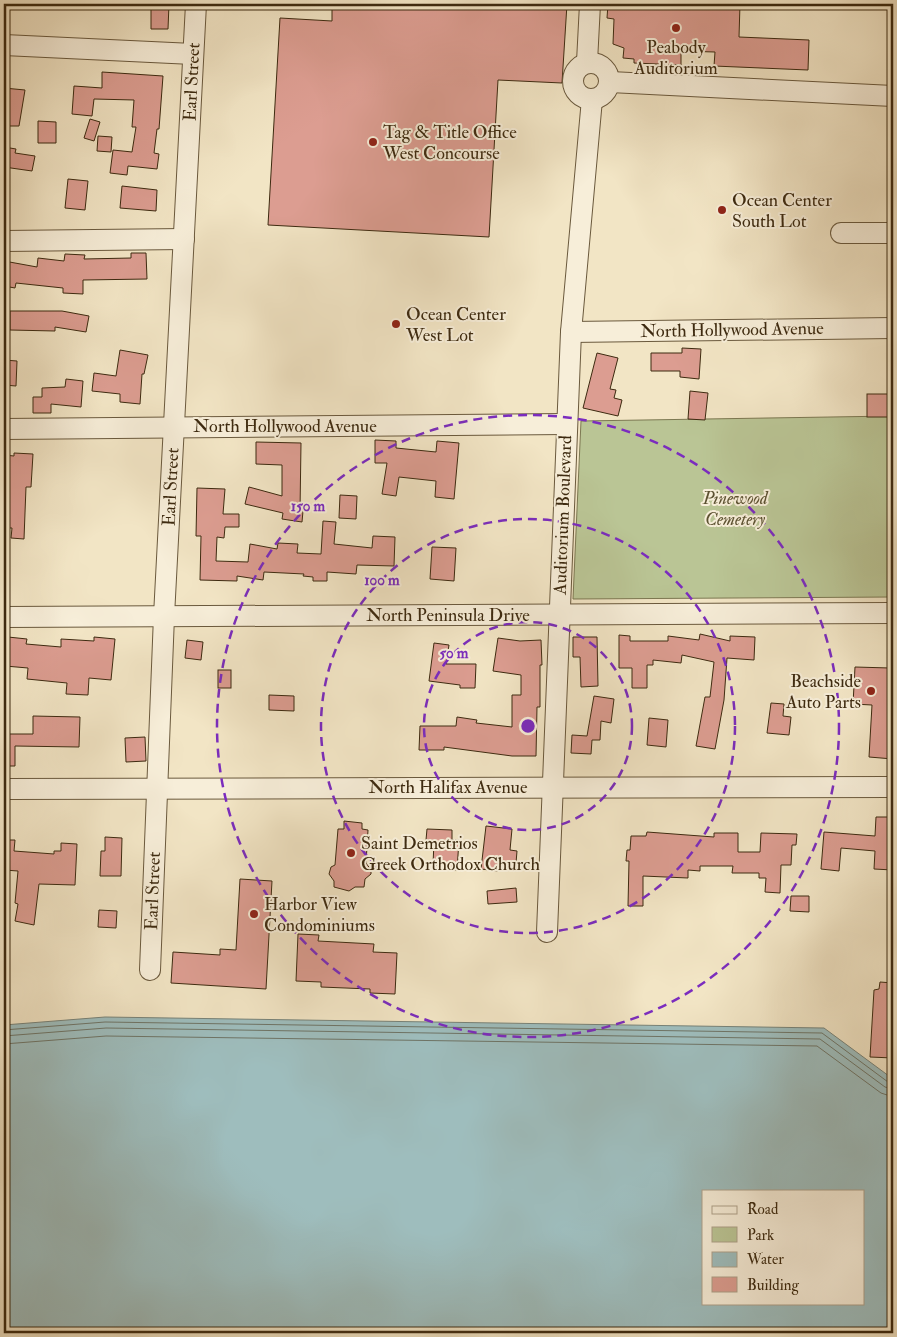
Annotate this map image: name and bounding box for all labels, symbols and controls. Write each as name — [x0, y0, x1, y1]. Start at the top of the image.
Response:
marker: Peabody Auditorium — [670, 22, 682, 34]
place label: Peabody Auditorium — [633, 36, 718, 80]
street label: Earl Street — [178, 42, 206, 122]
place label: Tag & Title Office West Concourse — [382, 121, 517, 165]
marker: Tag & Title Office West Concourse — [367, 136, 379, 148]
place label: Ocean Center South Lot — [732, 189, 832, 233]
marker: Ocean Center South Lot — [716, 204, 728, 216]
place label: Ocean Center West Lot — [405, 303, 506, 347]
street label: North Hollywood Avenue — [640, 317, 824, 343]
marker: Ocean Center West Lot — [390, 318, 402, 330]
street label: North Hollywood Avenue — [193, 415, 377, 438]
street label: Auditorium Boulevard — [549, 435, 577, 596]
street label: Earl Street — [157, 447, 185, 527]
park label: Pinewood Cemetery — [701, 487, 769, 531]
text: 150 m — [291, 497, 325, 516]
text: 100 m — [364, 571, 400, 590]
street label: North Peninsula Drive — [366, 604, 530, 627]
text: 50 m — [440, 644, 469, 663]
place label: Beachside Auto Parts — [785, 670, 861, 714]
marker: Beachside Auto Parts — [865, 685, 877, 697]
centre of rings — [519, 717, 537, 735]
street label: North Halifax Avenue — [369, 776, 528, 799]
place label: Saint Demetrios Greek Orthodox Church — [361, 832, 540, 876]
marker: Saint Demetrios Greek Orthodox Church — [345, 847, 357, 859]
street label: Earl Street — [140, 851, 166, 931]
place label: Harbor View Condominiums — [264, 893, 375, 937]
marker: Harbor View Condominiums — [248, 908, 260, 920]
legend — [702, 1190, 864, 1304]
text: Road — [747, 1200, 779, 1219]
text: Park — [747, 1226, 774, 1245]
text: Water — [746, 1250, 784, 1269]
text: Building — [747, 1276, 799, 1295]

